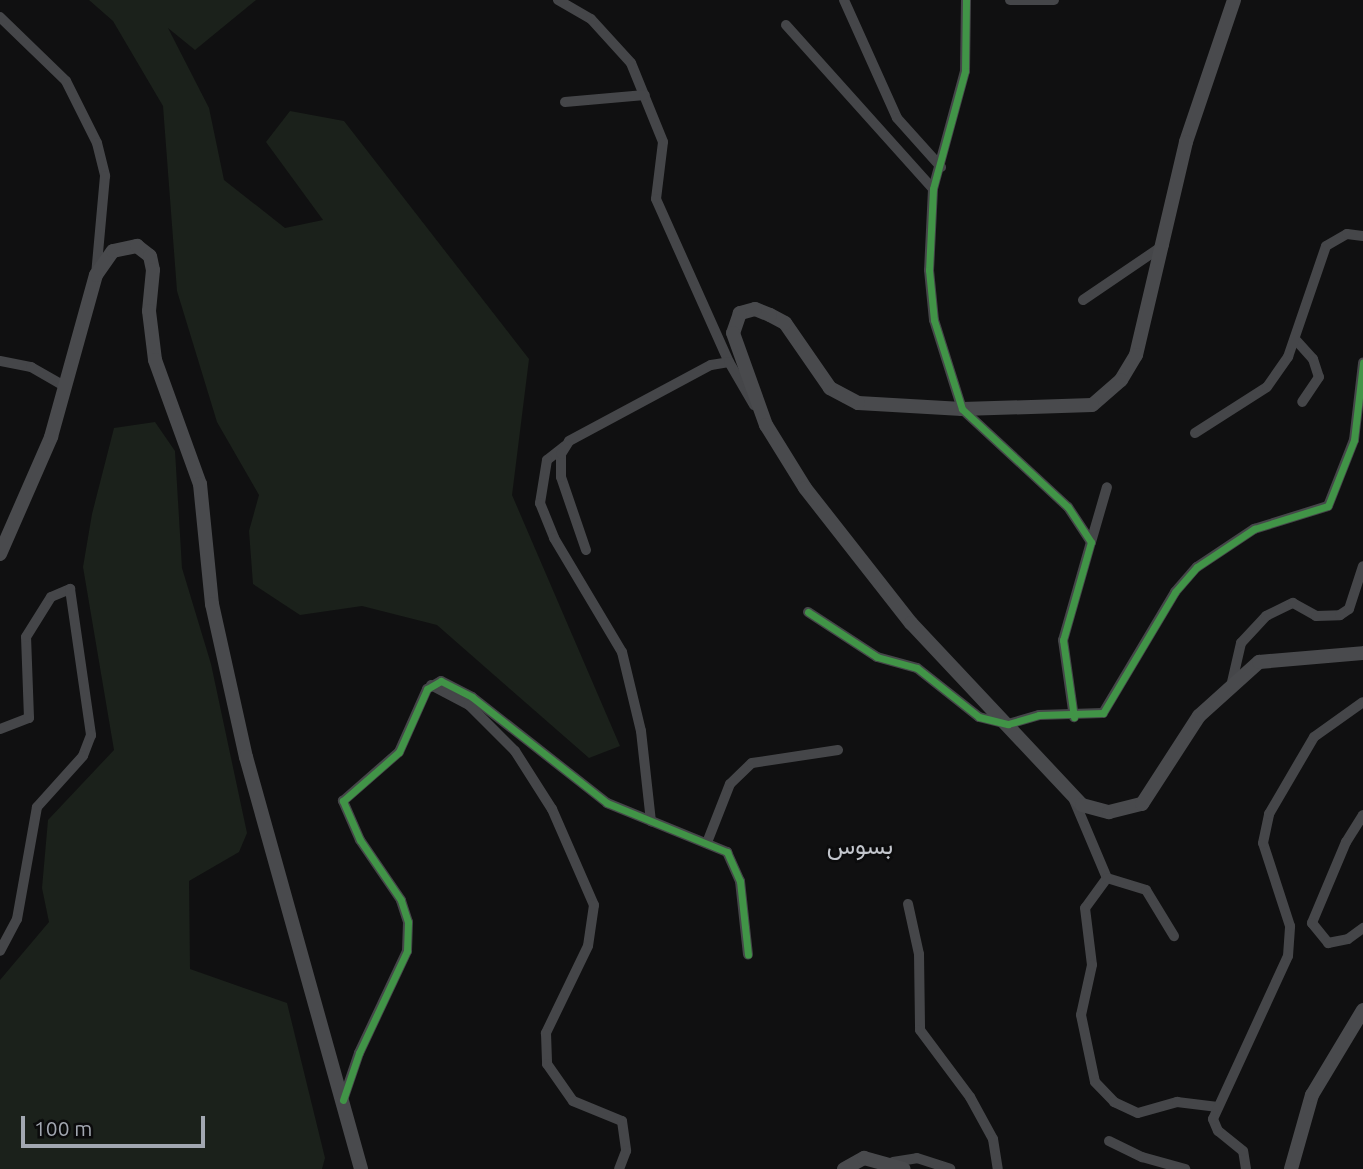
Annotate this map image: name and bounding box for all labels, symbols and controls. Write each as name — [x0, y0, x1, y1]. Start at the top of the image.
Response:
district label: بسوس — [827, 832, 893, 860]
scale bar — [24, 1102, 208, 1146]
text: 100 m — [34, 1116, 92, 1140]

